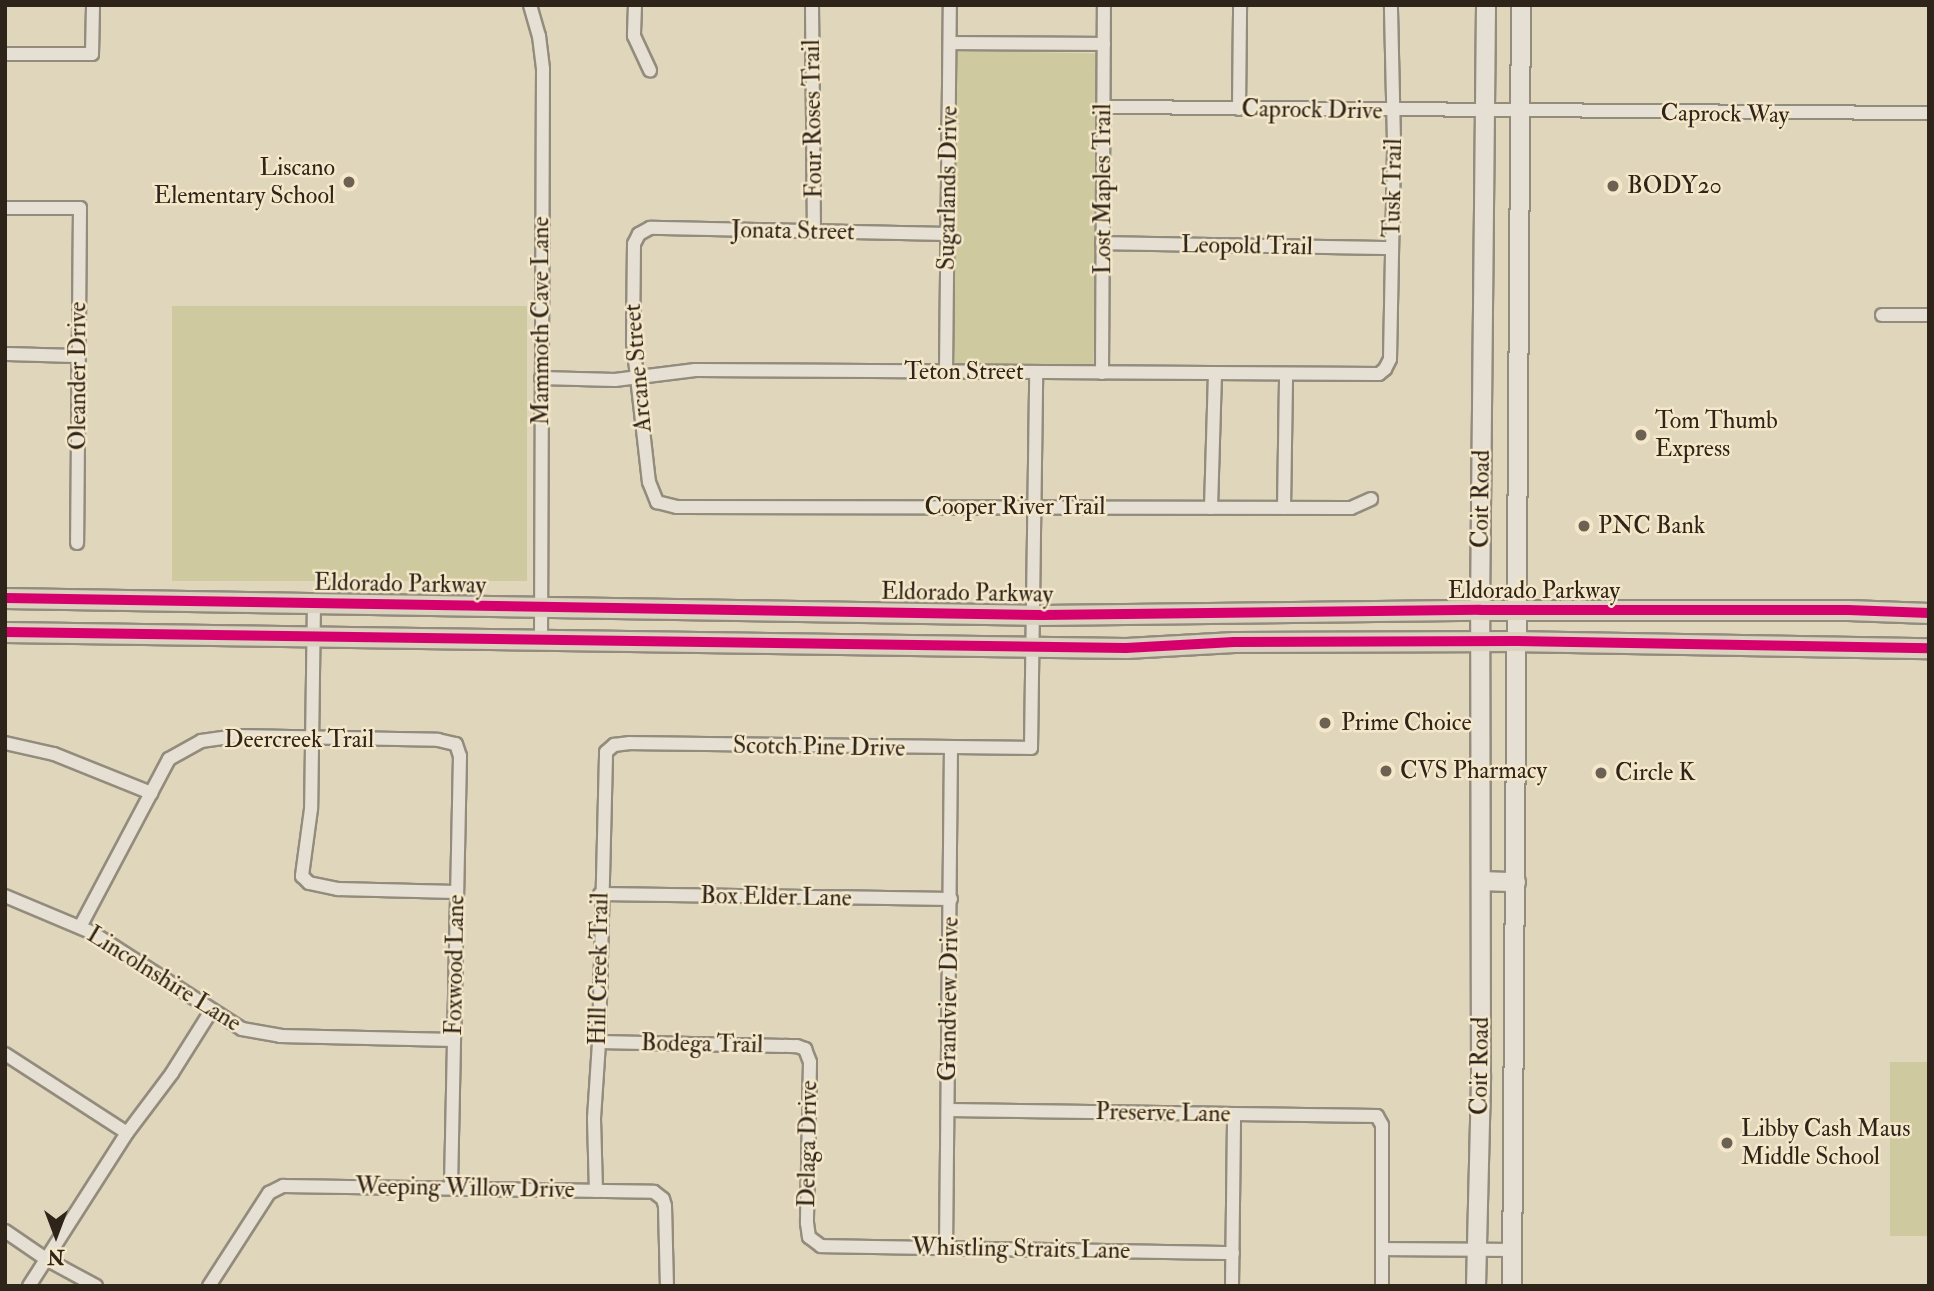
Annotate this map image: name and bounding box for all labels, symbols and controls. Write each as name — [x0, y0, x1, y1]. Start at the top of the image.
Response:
street label: Four Roses Trail — [797, 39, 829, 199]
street label: Caprock Drive — [1241, 94, 1383, 126]
street label: Caprock Way — [1660, 98, 1790, 130]
street label: Lost Maples Trail — [1089, 104, 1117, 274]
street label: Sugarlands Drive — [932, 105, 964, 271]
street label: Tusk Trail — [1378, 138, 1408, 238]
place label: Liscano Elementary School — [154, 154, 335, 210]
place label: BODY20 — [1627, 172, 1722, 200]
marker: Liscano Elementary School — [341, 174, 357, 190]
marker: BODY20 — [1605, 178, 1621, 194]
street label: Jonata Street — [731, 216, 855, 246]
street label: Mammoth Cave Lane — [527, 217, 555, 425]
street label: Leopold Trail — [1181, 230, 1313, 262]
street label: Oleander Drive — [64, 302, 92, 450]
street label: Arcane Street — [618, 303, 658, 433]
street label: Teton Street — [904, 358, 1024, 386]
place label: Tom Thumb Express — [1655, 407, 1778, 463]
marker: Tom Thumb Express — [1633, 427, 1649, 443]
street label: Coit Road — [1466, 450, 1496, 548]
street label: Cooper River Trail — [924, 493, 1106, 521]
place label: PNC Bank — [1598, 512, 1705, 540]
marker: PNC Bank — [1576, 518, 1592, 534]
street label: Eldorado Parkway — [314, 568, 486, 600]
street label: Eldorado Parkway — [881, 577, 1053, 609]
street label: Eldorado Parkway — [1448, 577, 1620, 605]
place label: Prime Choice — [1341, 709, 1471, 737]
marker: Prime Choice — [1315, 713, 1335, 733]
street label: Deercreek Trail — [224, 726, 374, 754]
street label: Scotch Pine Drive — [733, 731, 905, 763]
place label: CVS Pharmacy — [1400, 757, 1547, 785]
place label: Circle K — [1615, 759, 1695, 787]
marker: CVS Pharmacy — [1378, 763, 1394, 779]
marker: Circle K — [1593, 765, 1609, 781]
street label: Box Elder Lane — [700, 881, 852, 913]
street label: Hill Creek Trail — [583, 892, 615, 1046]
street label: Foxwood Lane — [439, 894, 471, 1036]
street label: Grandview Drive — [933, 916, 965, 1082]
street label: Lincolnshire Lane — [82, 920, 246, 1038]
street label: Coit Road — [1465, 1017, 1495, 1115]
street label: Bodega Trail — [641, 1029, 763, 1059]
street label: Delaga Drive — [792, 1080, 824, 1208]
street label: Preserve Lane — [1095, 1097, 1231, 1129]
place label: Libby Cash Maus Middle School — [1741, 1115, 1910, 1171]
marker: Libby Cash Maus Middle School — [1719, 1135, 1735, 1151]
street label: Weeping Willow Drive — [355, 1172, 575, 1204]
north arrow — [21, 1200, 91, 1270]
street label: Whistling Straits Lane — [912, 1233, 1130, 1265]
text: N — [48, 1244, 65, 1268]

